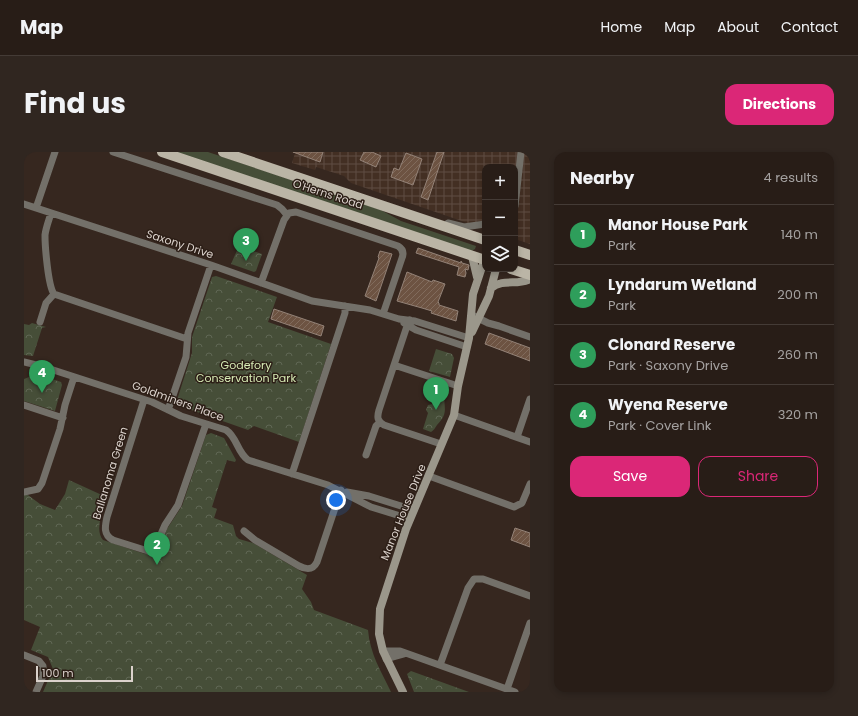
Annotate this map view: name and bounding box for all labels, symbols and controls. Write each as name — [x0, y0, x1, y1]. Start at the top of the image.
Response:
text: Map — [20, 14, 63, 41]
text: Home — [600, 17, 642, 37]
text: Map — [664, 17, 695, 37]
text: About — [717, 17, 759, 37]
text: Contact — [781, 17, 838, 37]
text: Find us — [24, 84, 126, 123]
button: Directions — [725, 84, 834, 125]
map controls — [482, 164, 518, 272]
button: + — [482, 164, 518, 200]
text: Nearby — [570, 166, 634, 190]
text: 4 results — [764, 168, 818, 187]
street label: O'Herns Road — [291, 175, 365, 213]
button: − — [482, 200, 518, 236]
text: Manor House Park — [608, 214, 748, 235]
text: 1 — [581, 225, 585, 244]
text: 140 m — [781, 225, 818, 244]
street label: Saxony Drive — [144, 226, 216, 262]
pin: 3 — [233, 228, 259, 261]
button: layers — [482, 236, 518, 272]
text: Park — [608, 236, 636, 255]
text: Lyndarum Wetland — [608, 274, 757, 295]
text: 2 — [579, 285, 587, 304]
text: 200 m — [777, 285, 818, 304]
text: Park — [608, 296, 636, 315]
text: Clonard Reserve — [608, 334, 735, 355]
text: 3 — [579, 345, 587, 364]
text: 260 m — [777, 345, 818, 364]
text: Park · Saxony Drive — [608, 356, 728, 375]
park label: Godefory Conservation Park — [196, 357, 296, 386]
pin: 4 — [29, 360, 55, 393]
street label: Goldminers Place — [130, 377, 226, 425]
pin: 1 — [423, 377, 449, 410]
text: Wyena Reserve — [608, 394, 728, 415]
text: 4 — [579, 405, 587, 424]
text: 320 m — [778, 405, 818, 424]
text: Park · Cover Link — [608, 416, 711, 435]
street label: Ballanoma Green — [88, 425, 132, 521]
button: Save — [570, 456, 690, 497]
button: Share — [698, 456, 818, 497]
street label: Manor House Drive — [376, 461, 430, 563]
your location — [326, 490, 346, 510]
pin: 2 — [144, 532, 170, 565]
scale bar — [36, 664, 133, 683]
text: 100 m — [42, 665, 74, 681]

